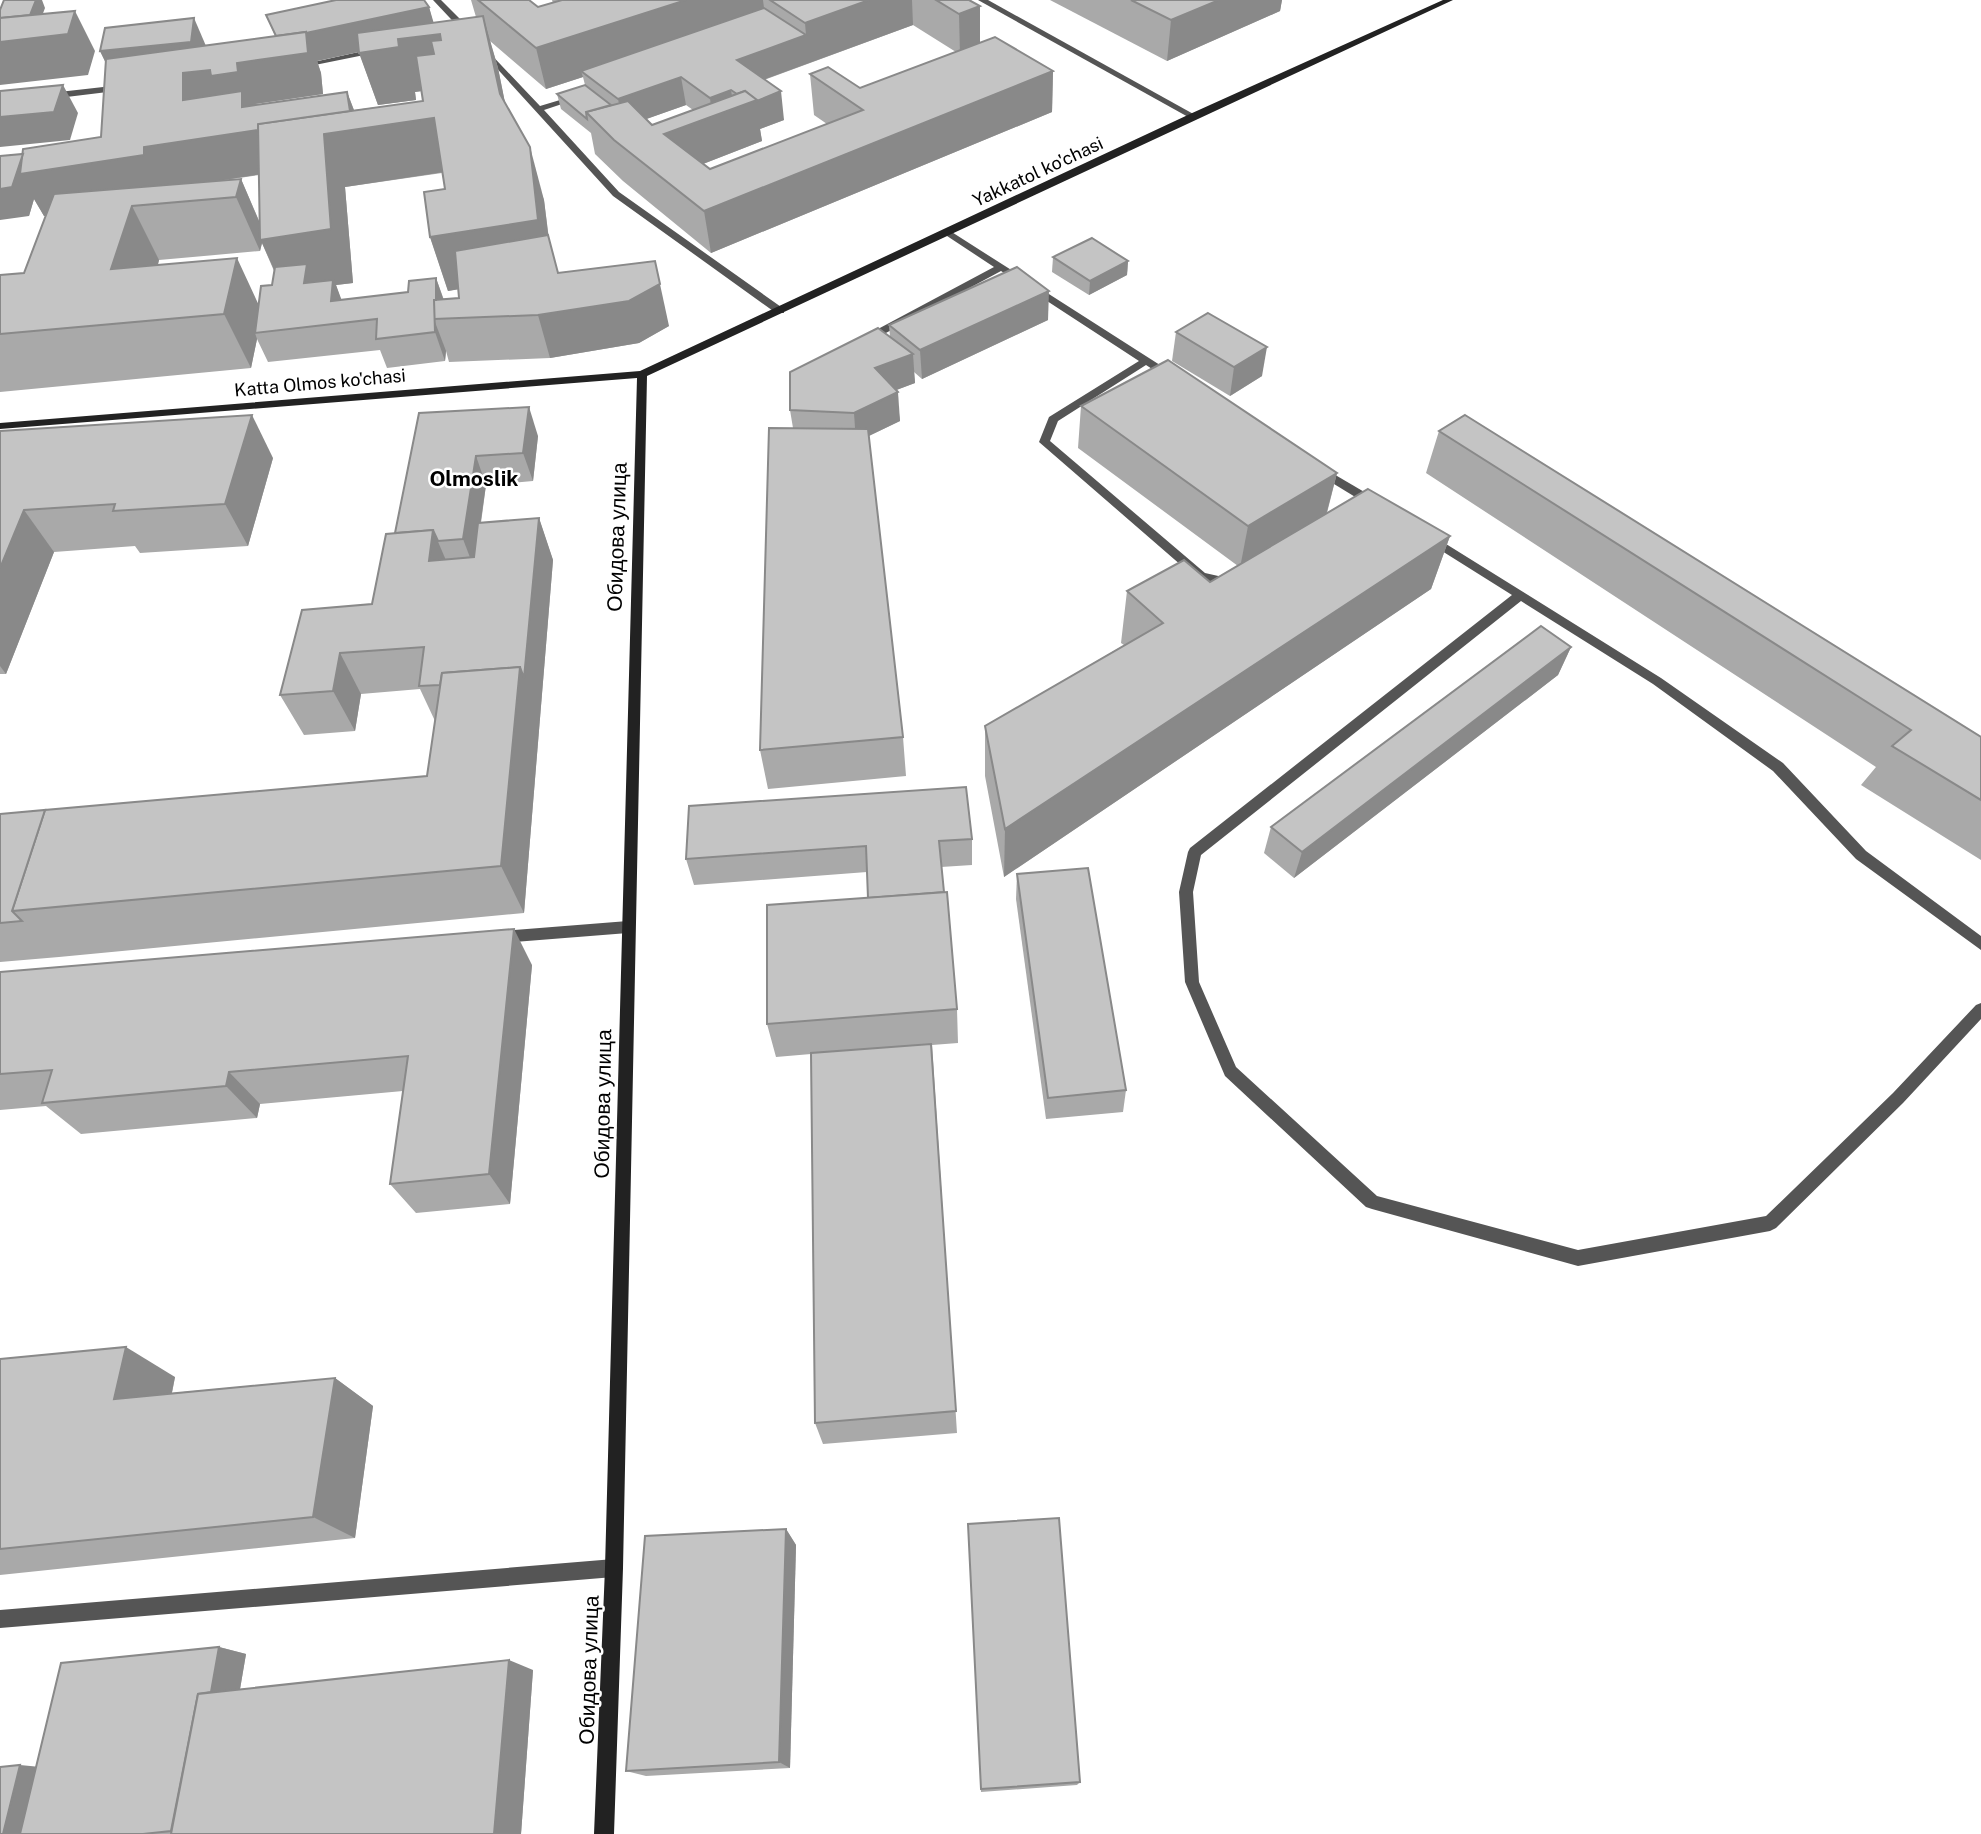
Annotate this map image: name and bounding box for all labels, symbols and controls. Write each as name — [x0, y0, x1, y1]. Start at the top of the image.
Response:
street label: Yakkatol ko'chasi — [969, 132, 1106, 211]
street label: Katta Olmos ko'chasi — [233, 365, 407, 400]
street label: Обидова улица — [601, 462, 632, 612]
district label: Olmoslik — [429, 466, 519, 491]
street label: Обидова улица — [589, 1029, 616, 1179]
street label: Обидова улица — [573, 1595, 604, 1745]

